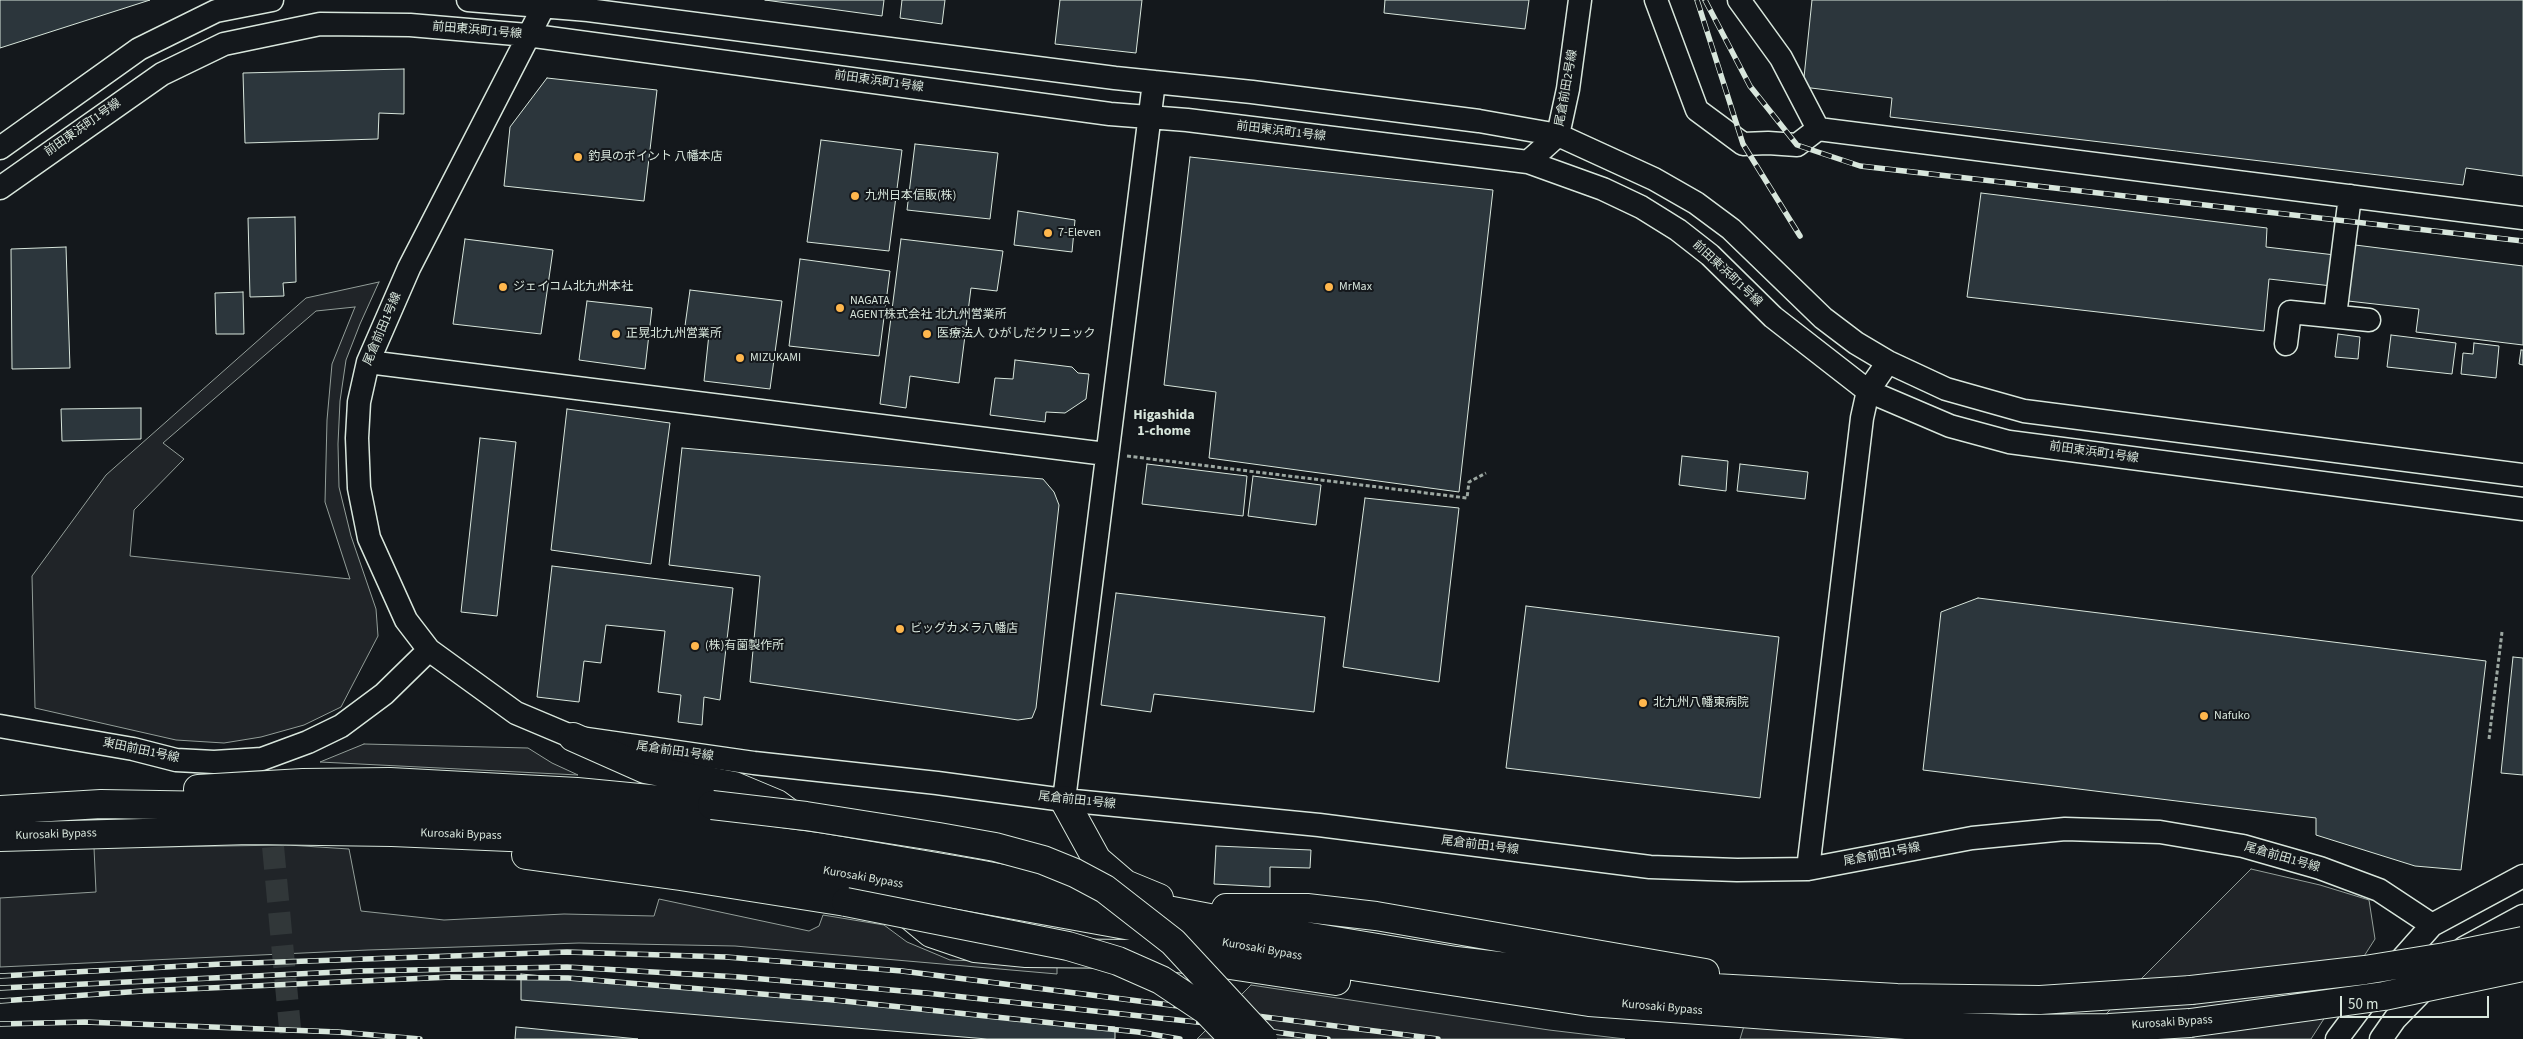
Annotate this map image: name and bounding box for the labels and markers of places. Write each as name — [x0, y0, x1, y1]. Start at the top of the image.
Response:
place label: 釣具のポイント 八幡本店 — [588, 150, 722, 164]
marker: 釣具のポイント 八幡本店 — [572, 151, 584, 163]
place label: 九州日本信販(株) — [865, 189, 956, 203]
marker: 九州日本信販(株) — [849, 190, 861, 202]
place label: 7-Eleven — [1058, 226, 1101, 240]
marker: 7-Eleven — [1042, 227, 1054, 239]
place label: ジェイコム北九州本社 — [513, 280, 633, 294]
place label: MrMax — [1339, 280, 1372, 294]
marker: ジェイコム北九州本社 — [497, 281, 509, 293]
marker: MrMax — [1323, 281, 1335, 293]
place label: NAGATA AGENT株式会社 北九州営業所 — [850, 294, 1007, 322]
marker: NAGATA AGENT株式会社 北九州営業所 — [834, 302, 846, 314]
place label: 正晃北九州営業所 — [626, 327, 722, 341]
place label: 医療法人 ひがしだクリニック — [937, 327, 1095, 341]
marker: 正晃北九州営業所 — [610, 328, 622, 340]
marker: 医療法人 ひがしだクリニック — [921, 328, 933, 340]
place label: MIZUKAMI — [750, 351, 801, 365]
marker: MIZUKAMI — [734, 352, 746, 364]
place label: ビッグカメラ八幡店 — [910, 622, 1018, 636]
marker: ビッグカメラ八幡店 — [894, 623, 906, 635]
place label: (株)有薗製作所 — [705, 639, 784, 653]
marker: (株)有薗製作所 — [689, 640, 701, 652]
place label: 北九州八幡東病院 — [1653, 696, 1749, 710]
marker: 北九州八幡東病院 — [1637, 697, 1649, 709]
place label: Nafuko — [2214, 709, 2250, 723]
marker: Nafuko — [2198, 710, 2210, 722]

